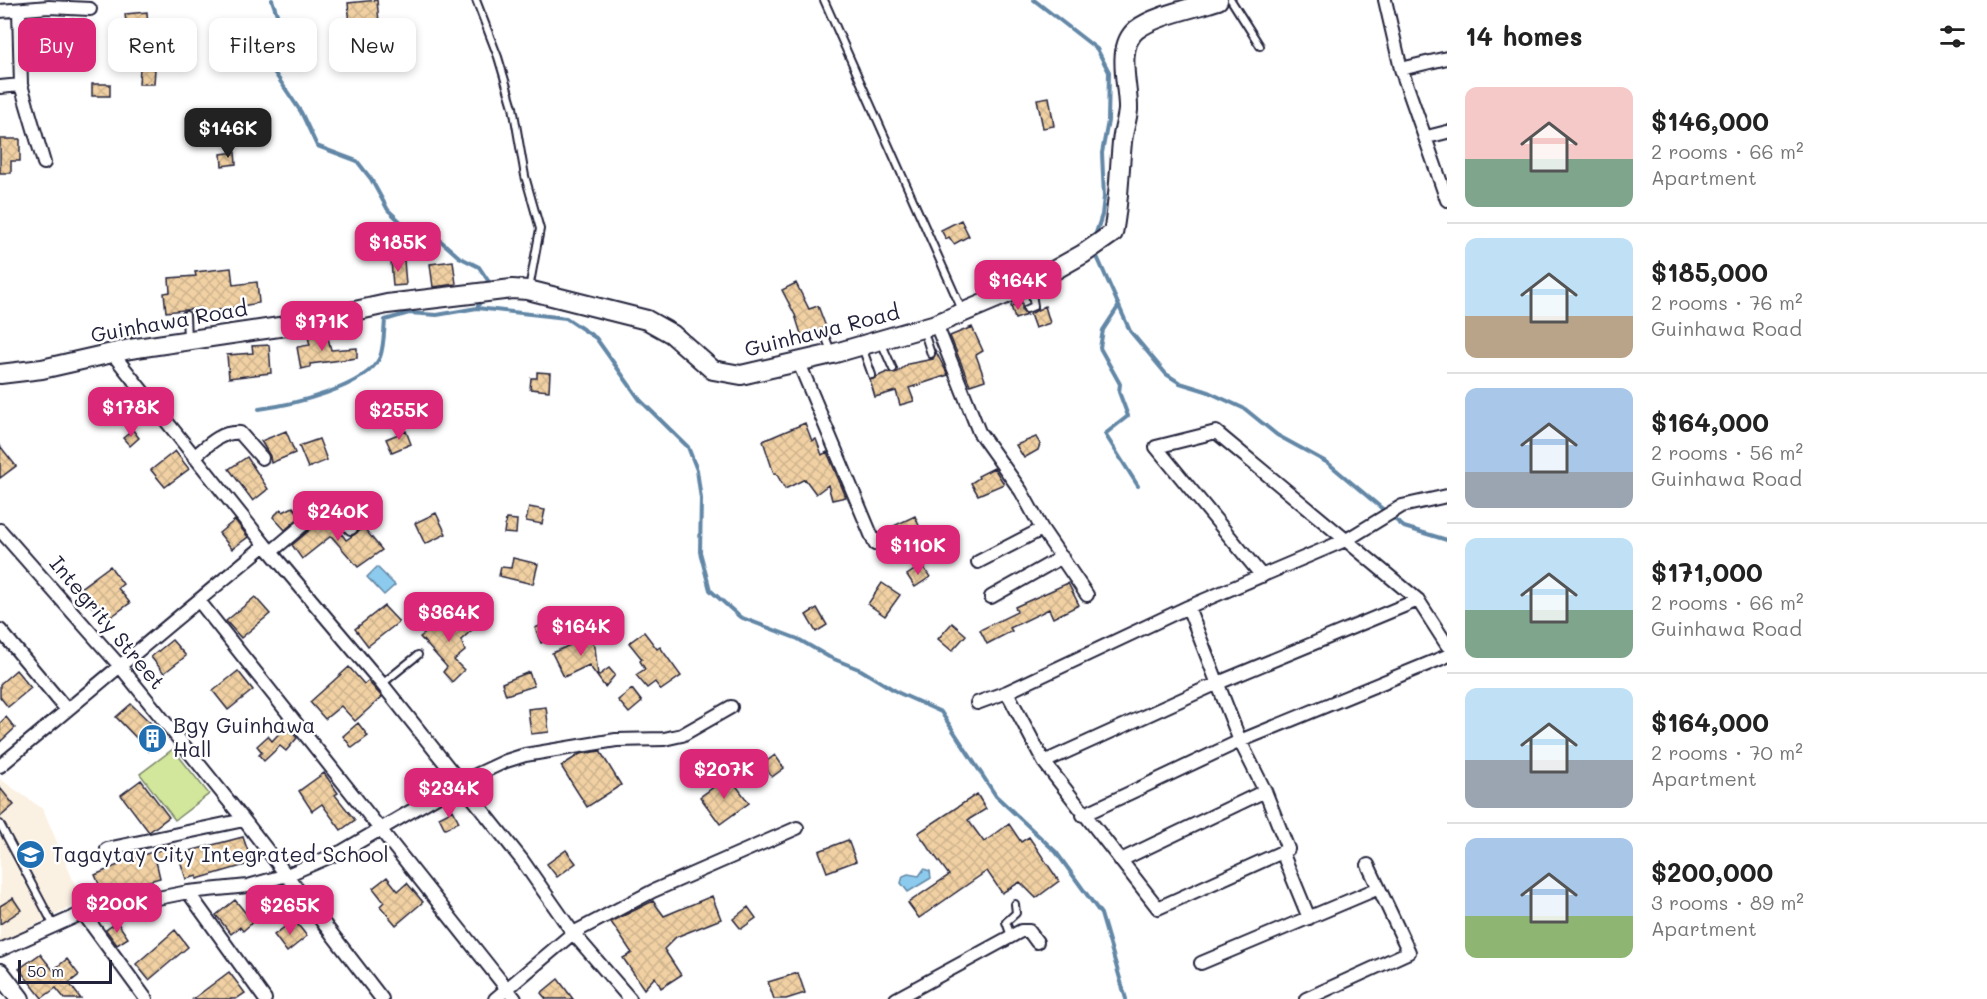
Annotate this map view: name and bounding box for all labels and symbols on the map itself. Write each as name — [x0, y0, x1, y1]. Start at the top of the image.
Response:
pin: $146K — [186, 108, 270, 159]
pin: $185K — [356, 222, 440, 273]
pin: $164K — [976, 260, 1060, 311]
street label: Guinhawa Road — [88, 293, 249, 348]
street label: Guinhawa Road — [741, 297, 902, 362]
pin: $171K — [280, 301, 364, 352]
pin: $178K — [89, 387, 173, 438]
pin: $255K — [357, 390, 441, 441]
pin: $240K — [296, 491, 380, 542]
pin: $110K — [876, 525, 960, 576]
street label: Integrity Street — [44, 550, 172, 694]
pin: $364K — [407, 592, 491, 643]
pin: $164K — [539, 606, 623, 657]
place label: Bgy Guinhawa Hall — [173, 711, 315, 762]
building icon: Bgy Guinhawa Hall — [136, 722, 168, 754]
pin: $207K — [682, 749, 766, 800]
pin: $234K — [407, 768, 491, 819]
school or university icon: Tagaytay City Integrated School — [15, 839, 47, 871]
place label: Tagaytay City Integrated School — [52, 840, 389, 867]
pin: $200K — [75, 883, 159, 934]
pin: $265K — [248, 885, 332, 936]
scale bar — [18, 957, 112, 984]

